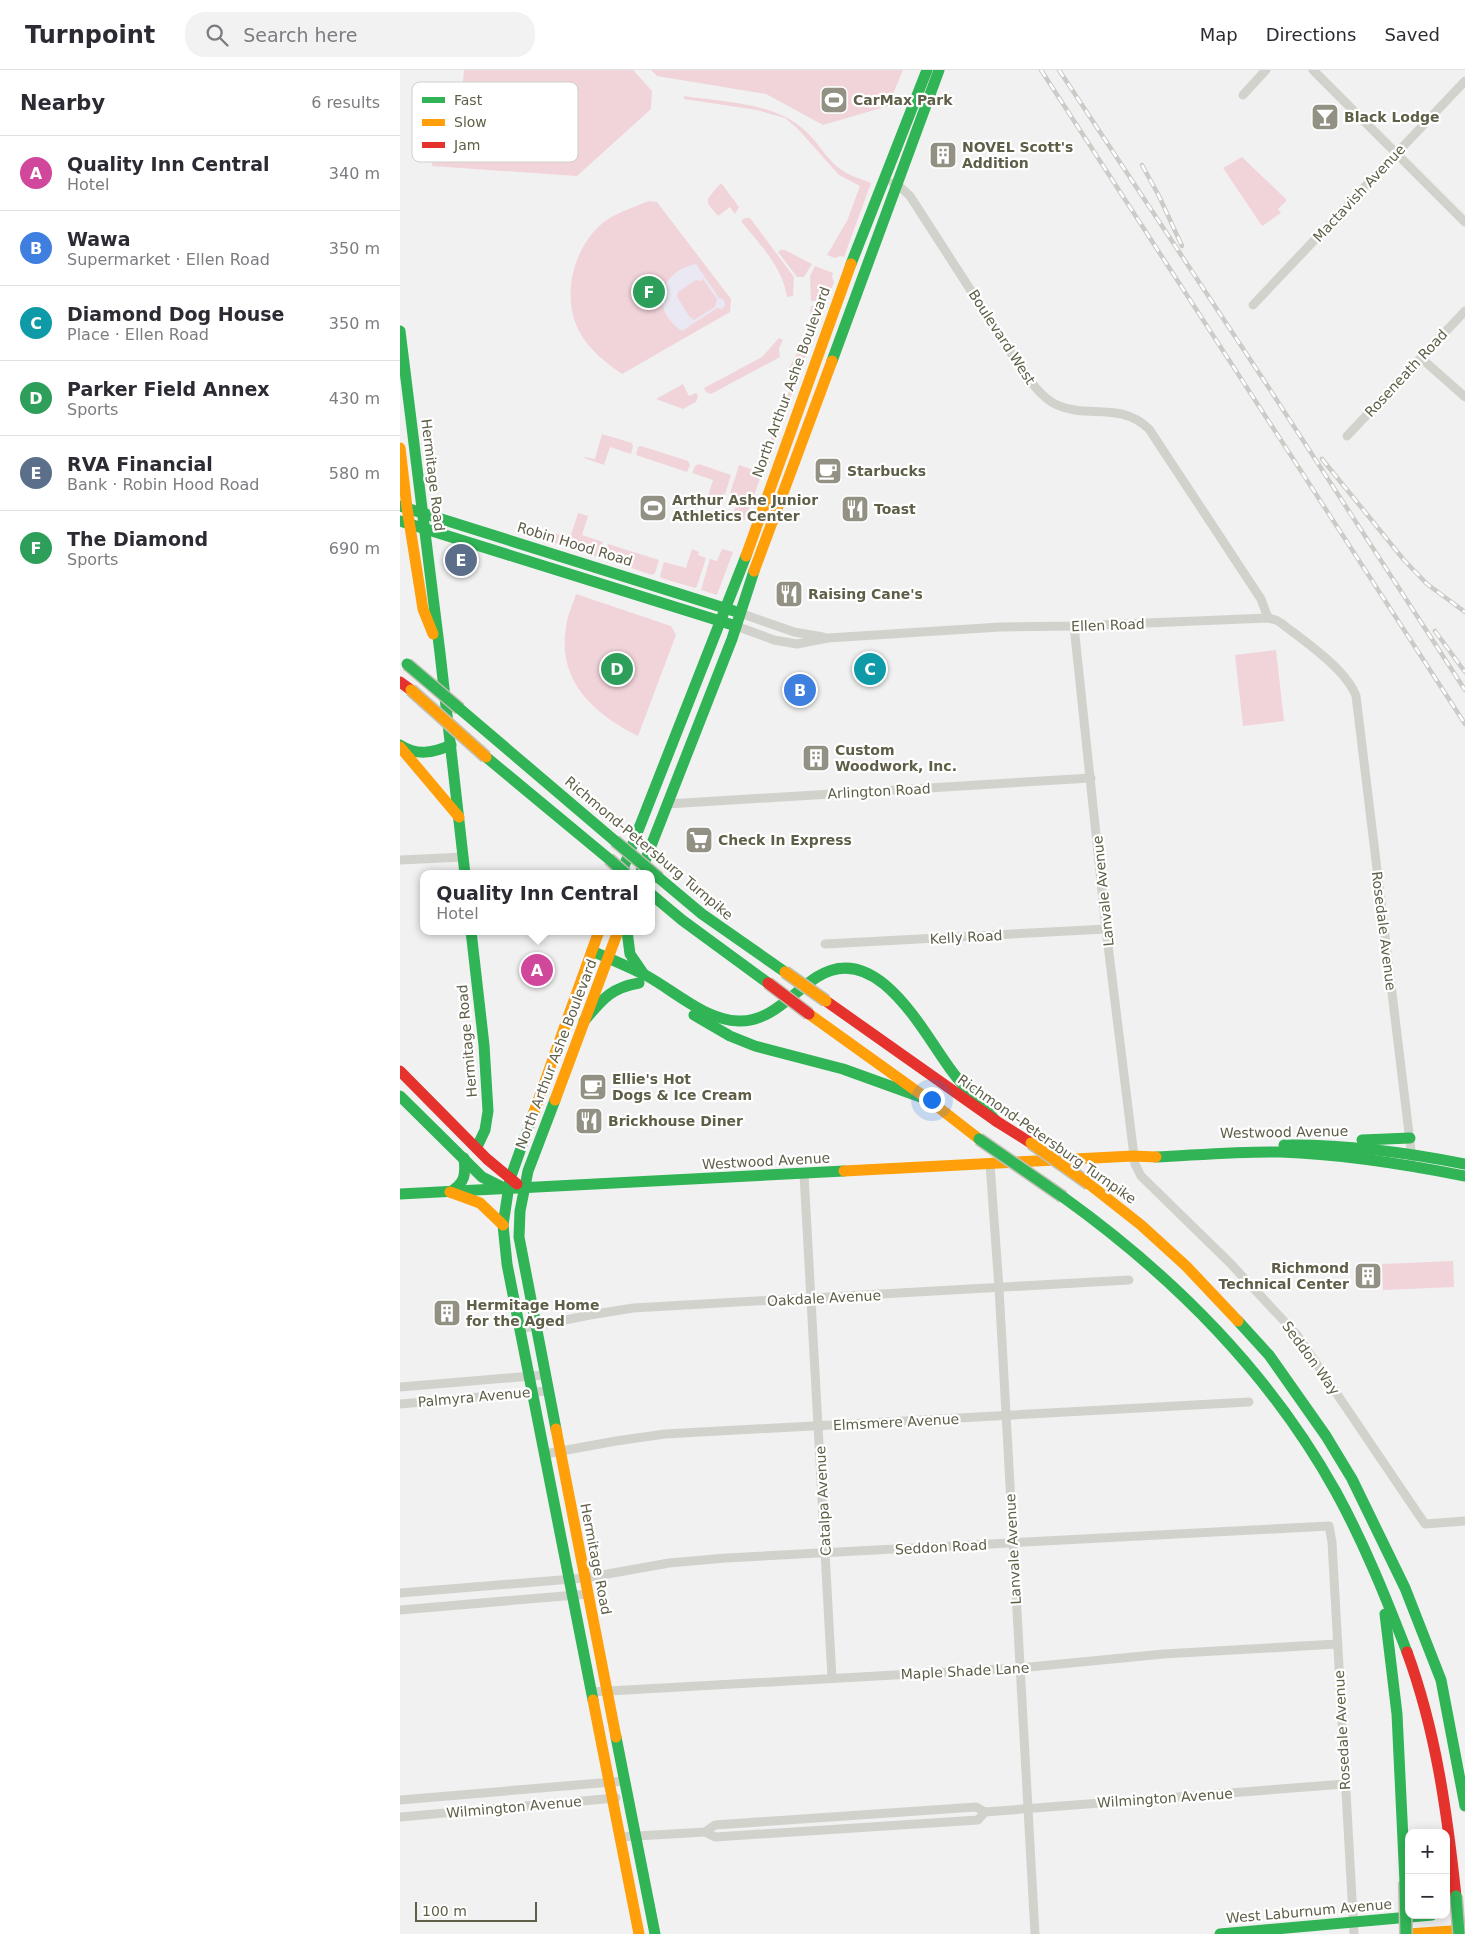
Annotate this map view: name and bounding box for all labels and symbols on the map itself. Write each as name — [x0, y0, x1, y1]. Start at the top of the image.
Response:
legend — [412, 82, 578, 162]
sports icon: CarMax Park — [819, 85, 849, 115]
text: Fast — [454, 92, 483, 108]
place label: CarMax Park — [853, 92, 953, 108]
bar icon: Black Lodge — [1310, 102, 1340, 132]
place label: Black Lodge — [1344, 109, 1439, 125]
text: Slow — [454, 114, 487, 130]
text: Jam — [453, 137, 480, 153]
place label: NOVEL Scott's Addition — [962, 139, 1073, 171]
building icon: NOVEL Scott's Addition — [928, 140, 958, 170]
street label: Mactavish Avenue — [1310, 141, 1408, 245]
pin: F — [633, 273, 665, 311]
street label: North Arthur Ashe Boulevard — [749, 284, 833, 480]
street label: Boulevard West — [965, 287, 1039, 388]
street label: Roseneath Road — [1361, 326, 1451, 420]
street label: Hermitage Road — [418, 418, 448, 532]
cafe icon: Starbucks — [813, 456, 843, 486]
place label: Starbucks — [847, 463, 926, 479]
place label: Arthur Ashe Junior Athletics Center — [672, 492, 818, 524]
sports icon: Arthur Ashe Junior Athletics Center — [638, 493, 668, 523]
restaurant icon: Toast — [840, 494, 870, 524]
place label: Toast — [874, 501, 916, 517]
street label: Robin Hood Road — [515, 519, 635, 569]
pin: E — [445, 541, 477, 579]
restaurant icon: Raising Cane's — [774, 579, 804, 609]
place label: Raising Cane's — [808, 586, 923, 602]
street label: Ellen Road — [1071, 616, 1145, 634]
pin: D — [601, 650, 633, 688]
pin: C — [854, 650, 886, 688]
pin: B — [784, 671, 816, 709]
place label: Custom Woodwork, Inc. — [835, 742, 957, 774]
building icon: Custom Woodwork, Inc. — [801, 743, 831, 773]
street label: Richmond-Petersburg Turnpike — [562, 773, 736, 923]
street label: Arlington Road — [827, 780, 931, 802]
supermarket icon: Check In Express — [684, 825, 714, 855]
place label: Check In Express — [718, 832, 852, 848]
street label: Lanvale Avenue — [1089, 835, 1117, 947]
street label: Rosedale Avenue — [1369, 870, 1399, 992]
street label: Kelly Road — [929, 927, 1003, 947]
pin: A — [521, 951, 553, 989]
street label: North Arthur Ashe Boulevard — [512, 957, 600, 1151]
street label: Hermitage Road — [454, 984, 480, 1098]
place label: Ellie's Hot Dogs & Ice Cream — [612, 1071, 752, 1103]
street label: Richmond-Petersburg Turnpike — [955, 1071, 1139, 1207]
cafe icon: Ellie's Hot Dogs & Ice Cream — [578, 1072, 608, 1102]
your location — [919, 1087, 945, 1113]
restaurant icon: Brickhouse Diner — [574, 1106, 604, 1136]
place label: Brickhouse Diner — [608, 1113, 743, 1129]
street label: Westwood Avenue — [1220, 1123, 1348, 1141]
street label: Westwood Avenue — [701, 1150, 831, 1172]
place label: Richmond Technical Center — [1219, 1260, 1349, 1292]
building icon: Richmond Technical Center — [1353, 1261, 1383, 1291]
street label: Oakdale Avenue — [767, 1287, 881, 1309]
place label: Hermitage Home for the Aged — [466, 1297, 599, 1329]
building icon: Hermitage Home for the Aged — [432, 1298, 462, 1328]
street label: Seddon Way — [1279, 1318, 1343, 1398]
street label: Palmyra Avenue — [417, 1384, 531, 1410]
street label: Elmsmere Avenue — [832, 1411, 960, 1433]
street label: Catalpa Avenue — [812, 1446, 834, 1556]
street label: Lanvale Avenue — [1002, 1493, 1024, 1605]
street label: Hermitage Road — [577, 1502, 615, 1616]
street label: Seddon Road — [894, 1537, 988, 1557]
street label: Maple Shade Lane — [900, 1660, 1030, 1682]
street label: Rosedale Avenue — [1331, 1670, 1353, 1790]
street label: Wilmington Avenue — [1097, 1785, 1233, 1811]
street label: Wilmington Avenue — [446, 1793, 582, 1821]
street label: West Laburnum Avenue — [1225, 1896, 1393, 1926]
scale bar — [415, 1899, 538, 1922]

